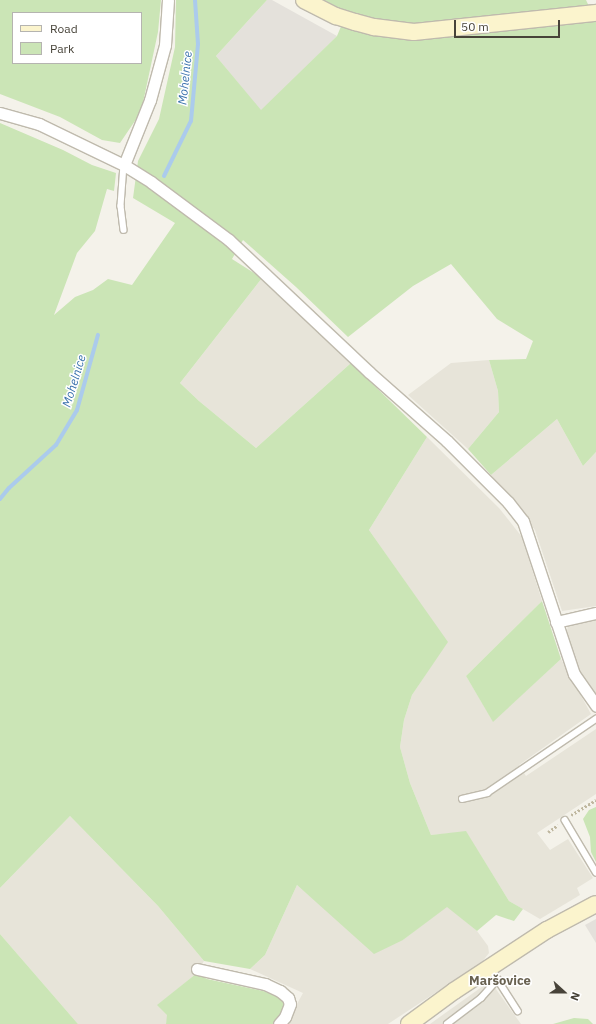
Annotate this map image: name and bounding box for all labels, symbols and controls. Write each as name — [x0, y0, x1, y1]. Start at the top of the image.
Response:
legend — [12, 12, 142, 64]
scale bar — [456, 12, 562, 38]
text: 50 m — [461, 19, 489, 34]
text: Road — [50, 21, 78, 36]
text: Park — [50, 41, 74, 56]
water label: Mohelnice — [175, 50, 195, 106]
water label: Mohelnice — [59, 353, 89, 409]
north arrow — [544, 972, 584, 1012]
district label: Maršovice — [469, 973, 531, 989]
text: N — [567, 990, 583, 1003]

